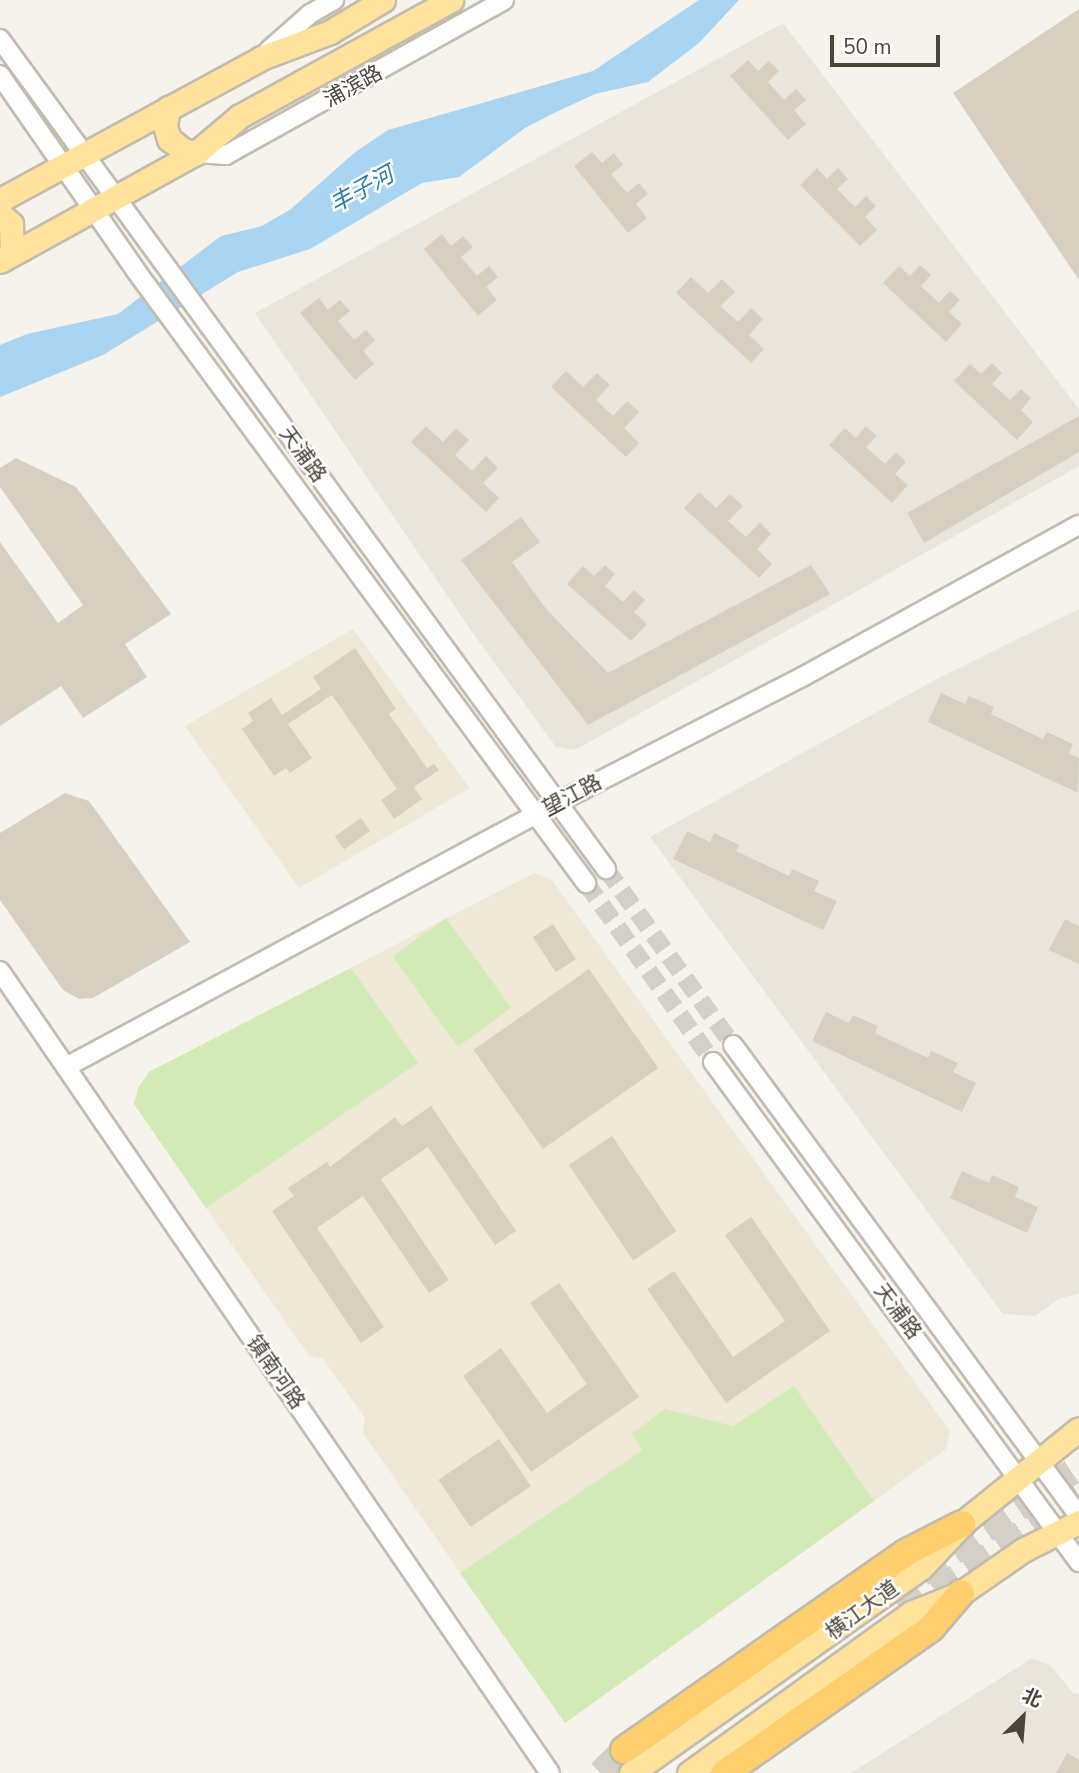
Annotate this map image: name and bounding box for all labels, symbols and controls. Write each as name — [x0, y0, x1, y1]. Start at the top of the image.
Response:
scale bar — [834, 21, 944, 65]
text: 50 m — [843, 33, 892, 61]
street label: 浦滨路 — [319, 60, 387, 112]
water label: 丰子河 — [325, 161, 399, 219]
street label: 天浦路 — [274, 421, 332, 487]
street label: 望江路 — [538, 769, 606, 821]
street label: 天浦路 — [869, 1278, 927, 1344]
street label: 镇南河路 — [242, 1330, 310, 1414]
street label: 横江大道 — [821, 1575, 903, 1645]
north arrow — [988, 1682, 1058, 1752]
text: 北 — [1018, 1682, 1046, 1714]

